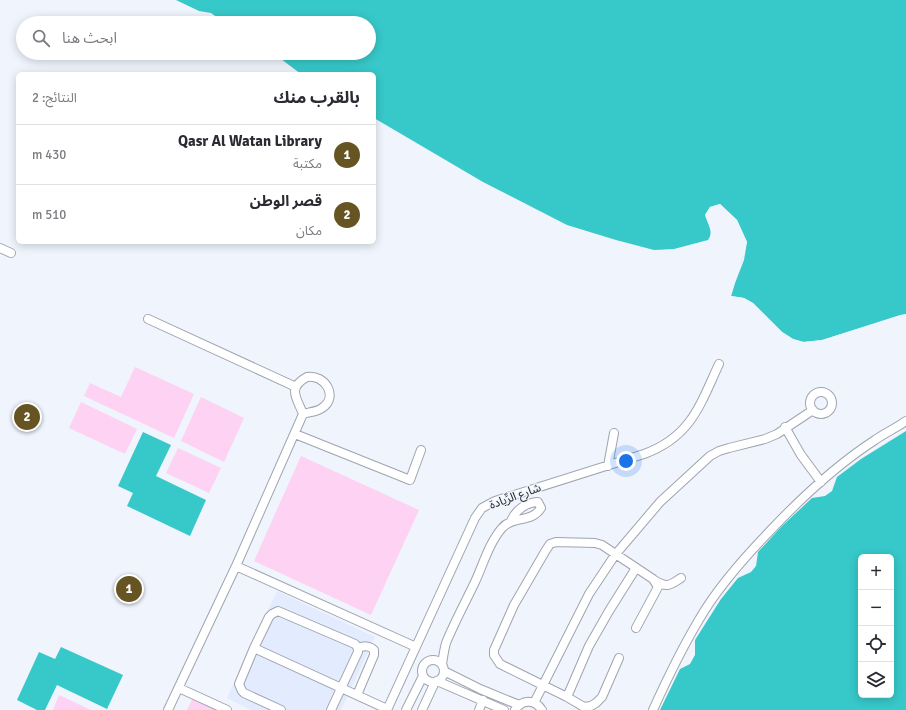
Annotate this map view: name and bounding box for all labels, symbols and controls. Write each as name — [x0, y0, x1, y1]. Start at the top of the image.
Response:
search box — [16, 16, 376, 60]
icon: search — [30, 27, 52, 49]
text: ابحث هنا — [62, 29, 117, 47]
text: بالقرب منك — [273, 87, 360, 108]
text: النتائج: 2 — [32, 90, 77, 106]
text: Qasr Al Watan Library — [178, 132, 322, 150]
text: 430 m — [32, 147, 66, 163]
text: 1 — [343, 147, 351, 163]
text: مكتبة — [293, 156, 322, 172]
text: قصر الوطن — [250, 192, 322, 210]
text: 510 m — [32, 207, 66, 223]
text: 2 — [343, 207, 351, 223]
text: مكان — [296, 223, 322, 239]
pin: 2 — [14, 402, 40, 432]
your location — [616, 451, 636, 471]
street label: شارع الرِّيادة — [487, 480, 543, 514]
map controls — [858, 554, 894, 698]
button: + — [858, 554, 894, 590]
pin: 1 — [116, 574, 142, 604]
button: − — [858, 590, 894, 626]
button: locate — [858, 626, 894, 662]
button: layers — [858, 662, 894, 698]

